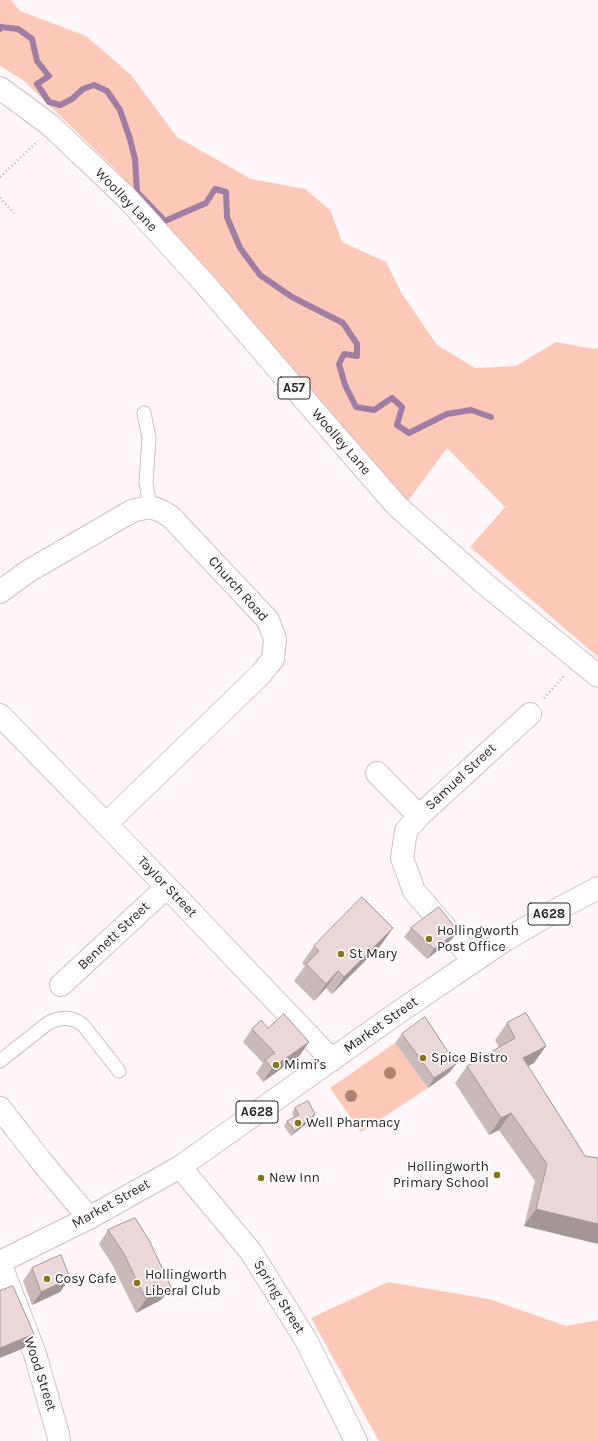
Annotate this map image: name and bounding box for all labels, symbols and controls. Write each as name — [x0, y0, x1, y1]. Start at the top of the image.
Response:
street label: Woolley Lane — [91, 165, 161, 235]
road number: A57 — [278, 377, 310, 399]
street label: Woolley Lane — [308, 405, 374, 479]
street label: Church Road — [204, 553, 272, 625]
street label: Samuel Street — [422, 740, 500, 814]
street label: Taylor Street — [134, 853, 200, 921]
street label: Bennett Street — [75, 898, 153, 974]
road number: A628 — [528, 903, 570, 925]
place label: Hollingworth Post Office — [437, 923, 519, 956]
marker: Hollingworth Post Office — [424, 934, 434, 944]
place label: St Mary — [349, 946, 397, 962]
marker: St Mary — [336, 949, 346, 959]
street label: Market Street — [341, 993, 421, 1057]
place label: Spice Bistro — [431, 1050, 508, 1066]
marker: Spice Bistro — [418, 1053, 428, 1063]
place label: Mimi's — [284, 1057, 327, 1073]
marker: Mimi's — [271, 1060, 281, 1070]
road number: A628 — [236, 1101, 278, 1123]
place label: Well Pharmacy — [306, 1115, 400, 1131]
marker: Well Pharmacy — [293, 1118, 303, 1128]
place label: Hollingworth Primary School — [393, 1159, 489, 1192]
place label: New Inn — [269, 1170, 320, 1186]
marker: Hollingworth Primary School — [492, 1170, 502, 1180]
marker: New Inn — [256, 1173, 266, 1183]
street label: Market Street — [69, 1176, 153, 1232]
street label: Spring Street — [250, 1257, 308, 1337]
place label: Hollingworth Liberal Club — [145, 1267, 227, 1300]
place label: Cosy Cafe — [55, 1271, 116, 1287]
marker: Cosy Cafe — [42, 1274, 52, 1284]
marker: Hollingworth Liberal Club — [132, 1278, 142, 1288]
street label: Wood Street — [20, 1335, 60, 1413]

